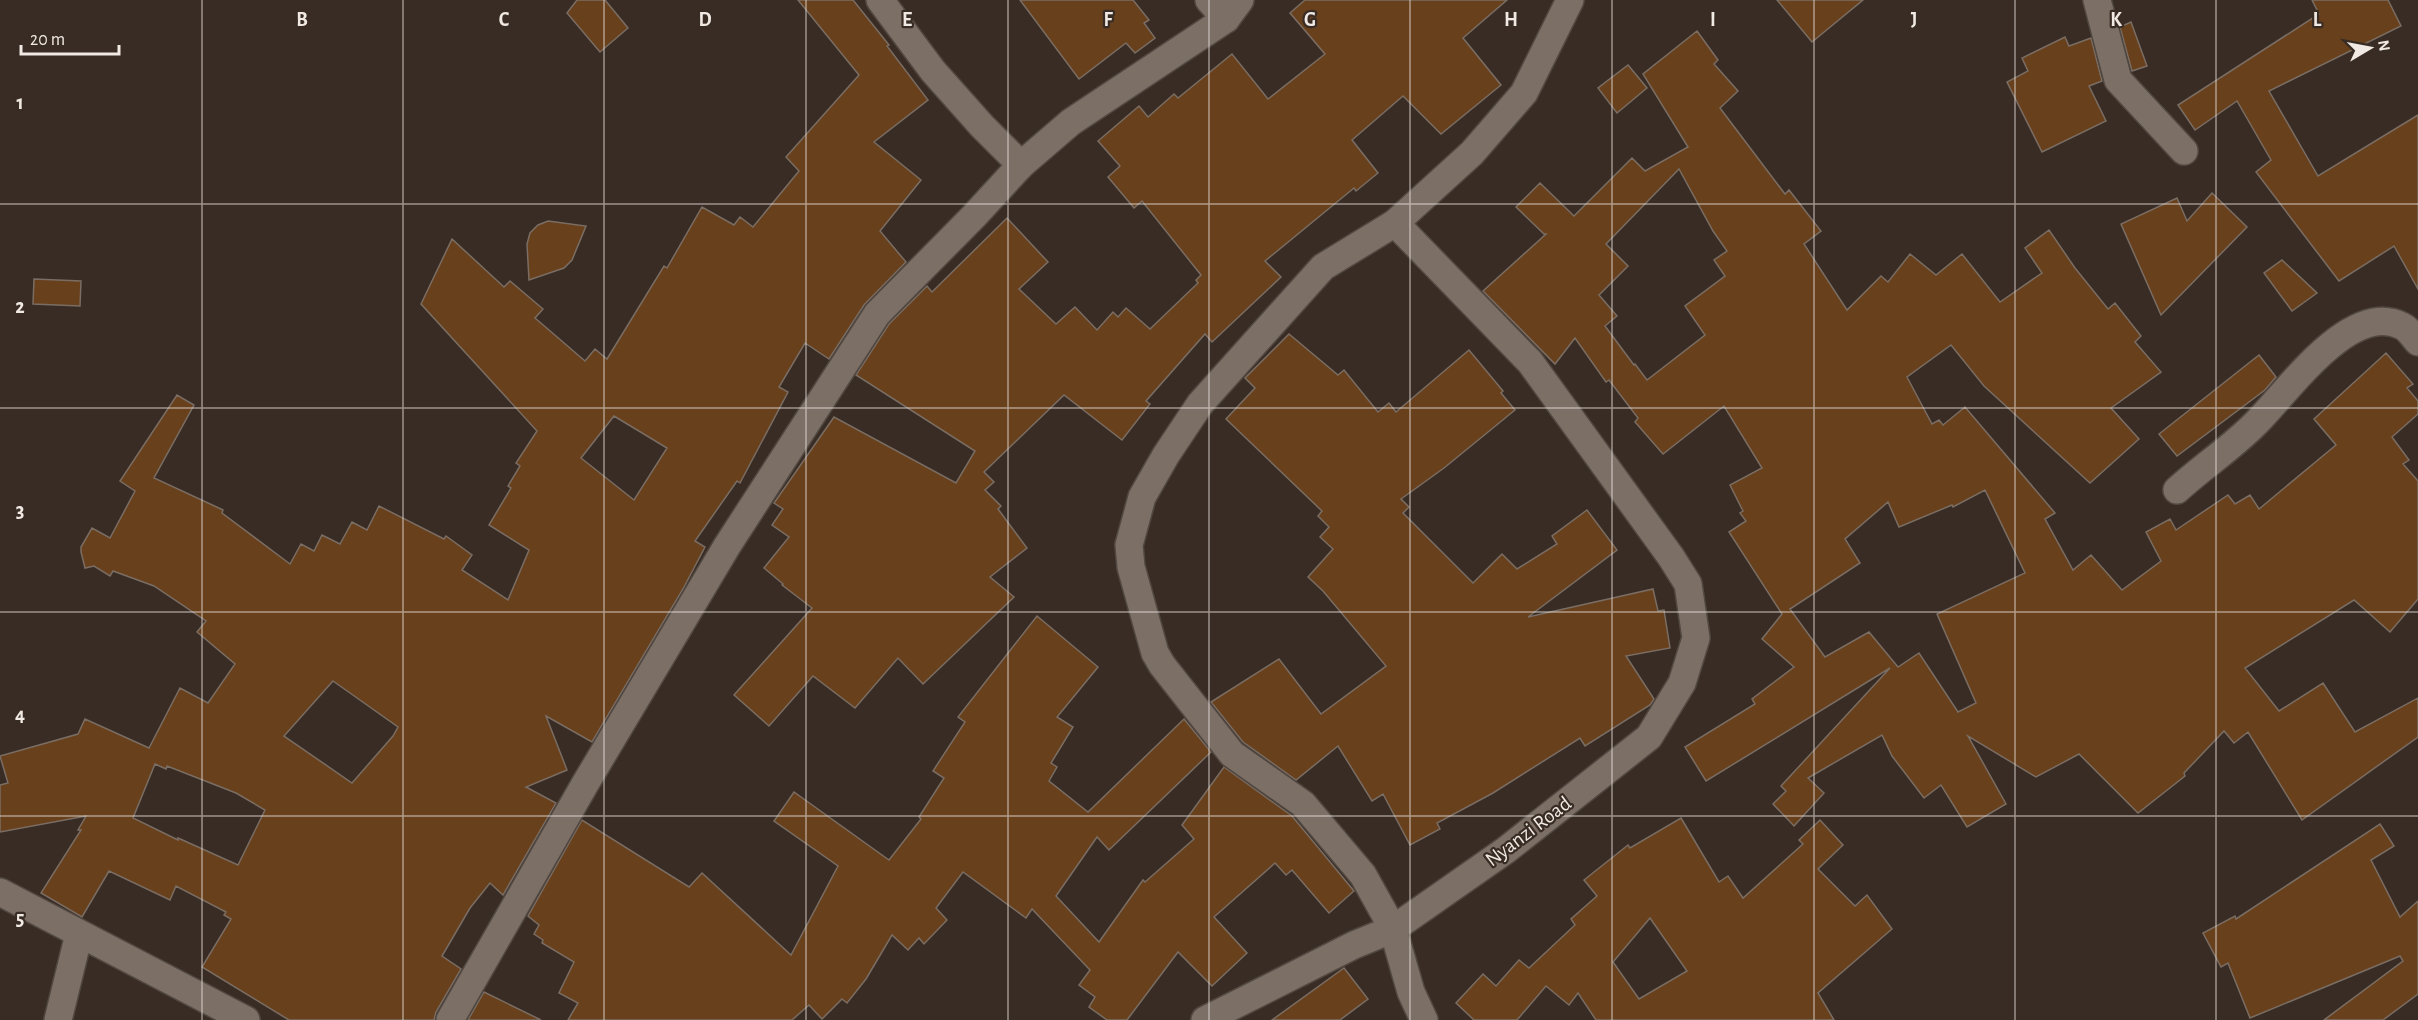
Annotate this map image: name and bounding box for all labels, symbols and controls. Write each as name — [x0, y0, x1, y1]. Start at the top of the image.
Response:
text: B — [296, 10, 308, 30]
text: C — [499, 10, 510, 30]
text: D — [698, 10, 712, 30]
text: E — [902, 10, 912, 30]
text: F — [1103, 10, 1113, 30]
text: G — [1304, 10, 1316, 30]
text: H — [1504, 10, 1518, 30]
text: I — [1710, 10, 1716, 30]
text: J — [1911, 10, 1917, 30]
text: K — [2110, 10, 2122, 30]
text: L — [2313, 10, 2322, 30]
scale bar — [21, 18, 118, 56]
north arrow — [2340, 18, 2400, 78]
text: 20 m — [30, 31, 65, 49]
text: N — [2375, 39, 2393, 52]
text: 1 — [16, 93, 24, 113]
text: 2 — [15, 297, 25, 317]
text: 3 — [16, 501, 24, 521]
text: 4 — [15, 705, 25, 725]
street label: Nyanzi Road — [1481, 792, 1575, 870]
text: 5 — [16, 909, 24, 929]

